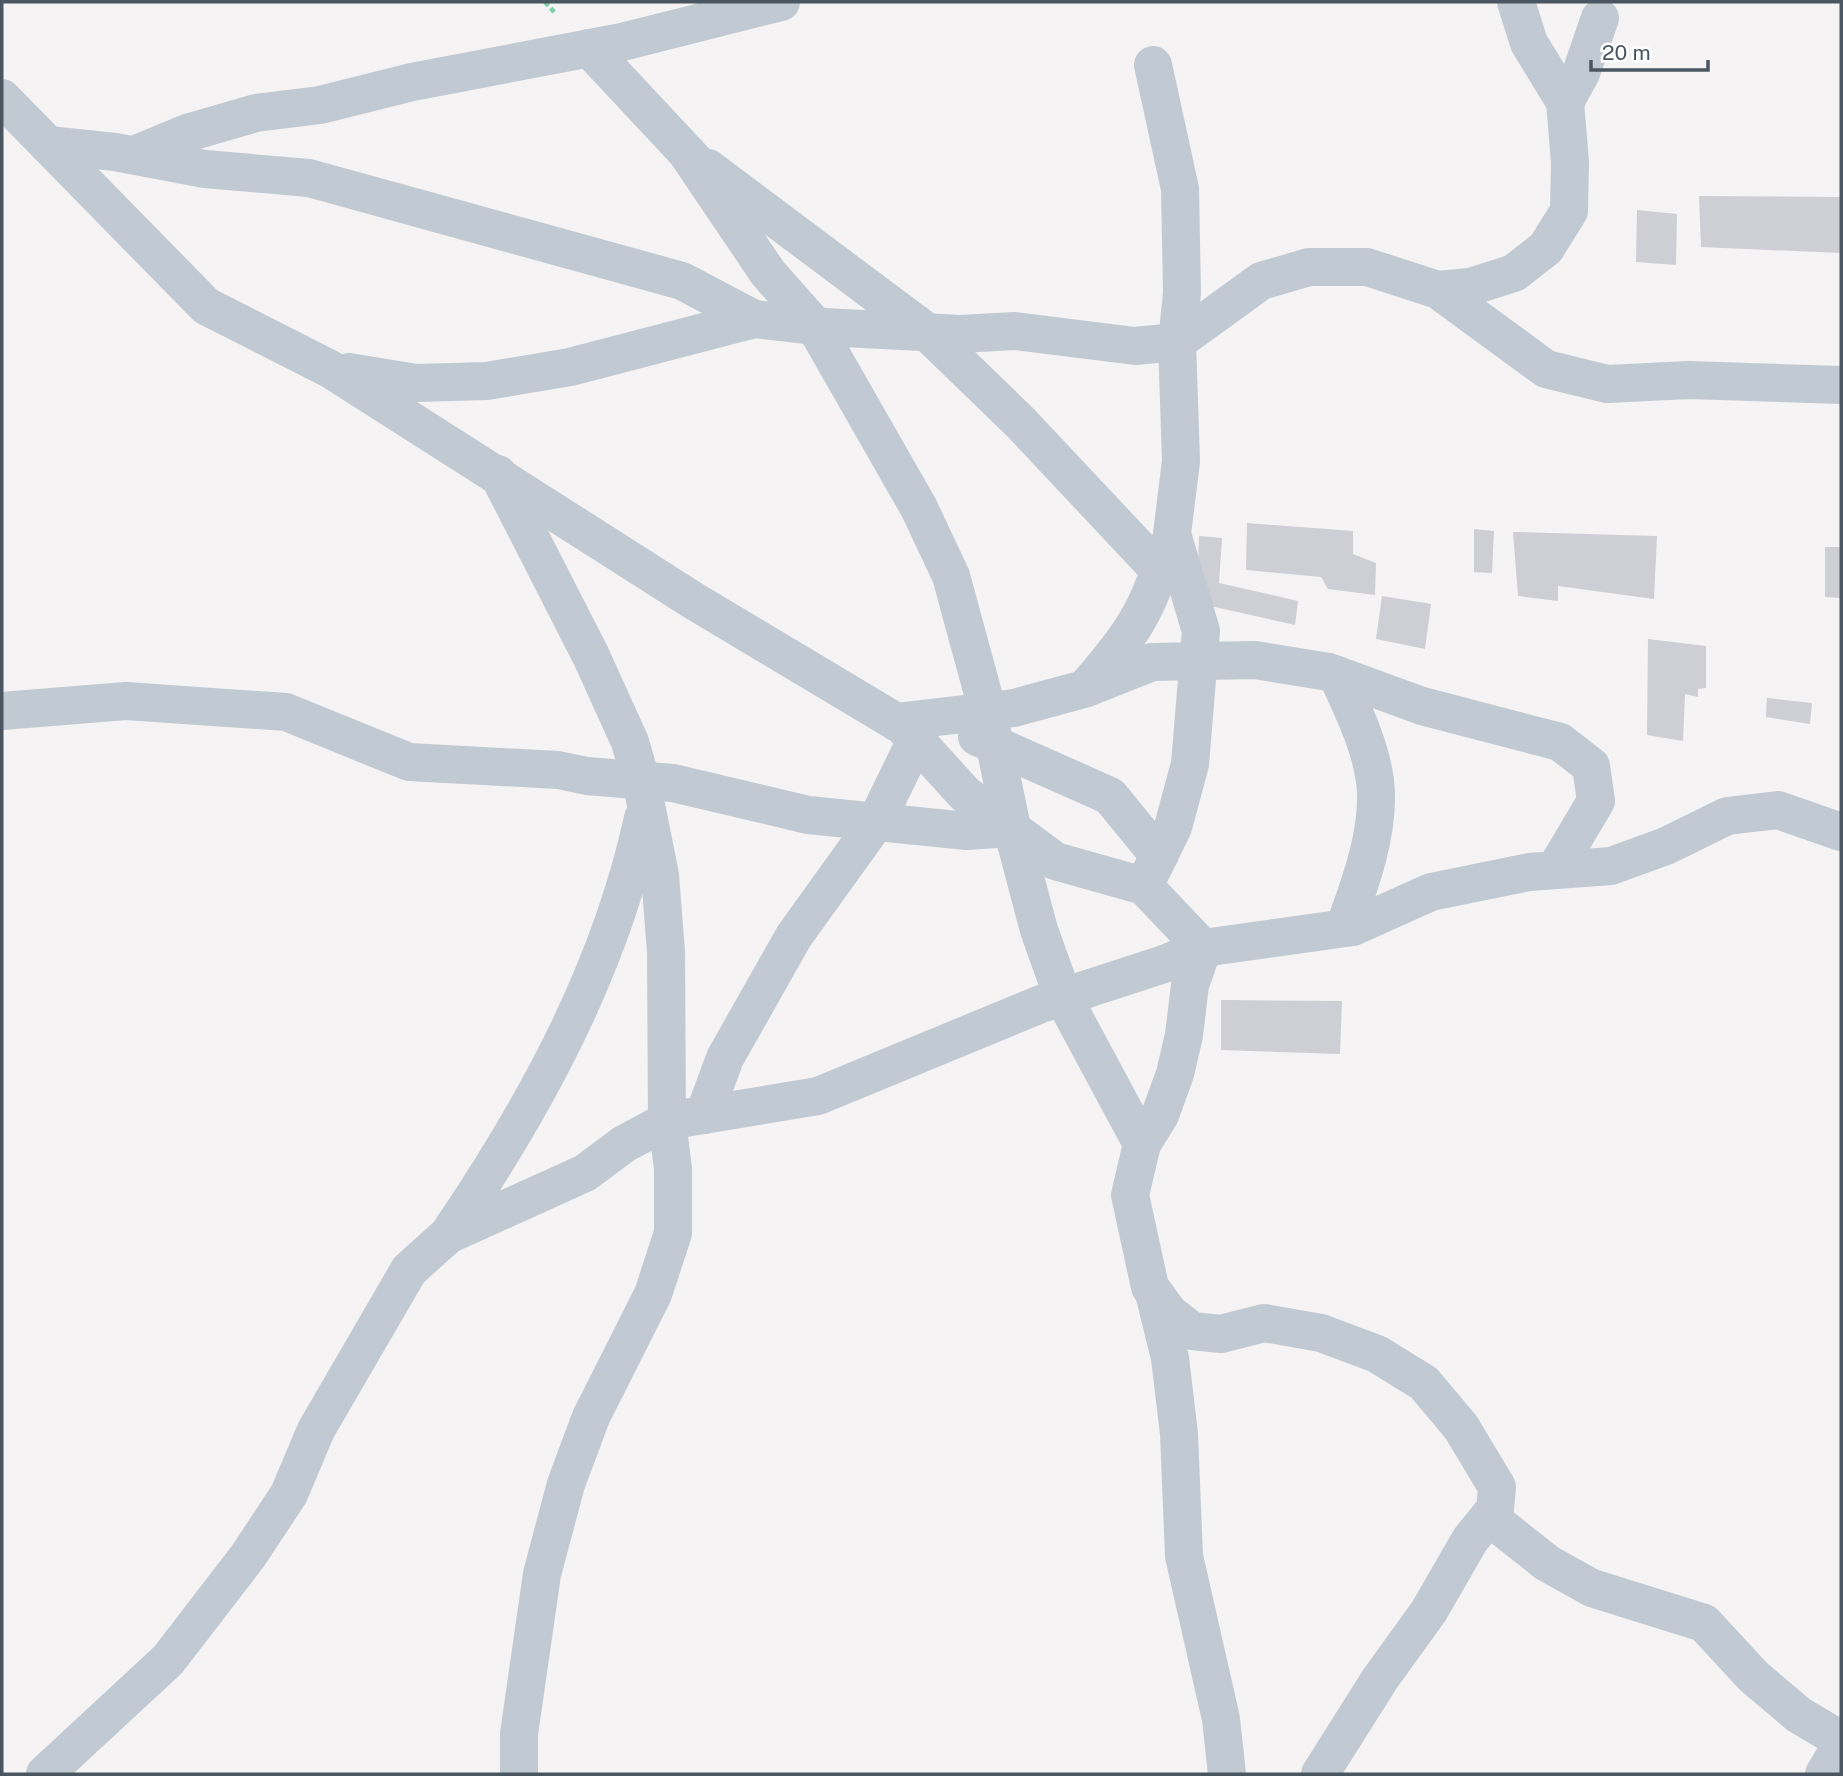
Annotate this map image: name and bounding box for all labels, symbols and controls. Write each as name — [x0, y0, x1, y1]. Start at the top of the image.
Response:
scale bar — [1591, 28, 1708, 72]
text: 20 m — [1602, 40, 1651, 65]

